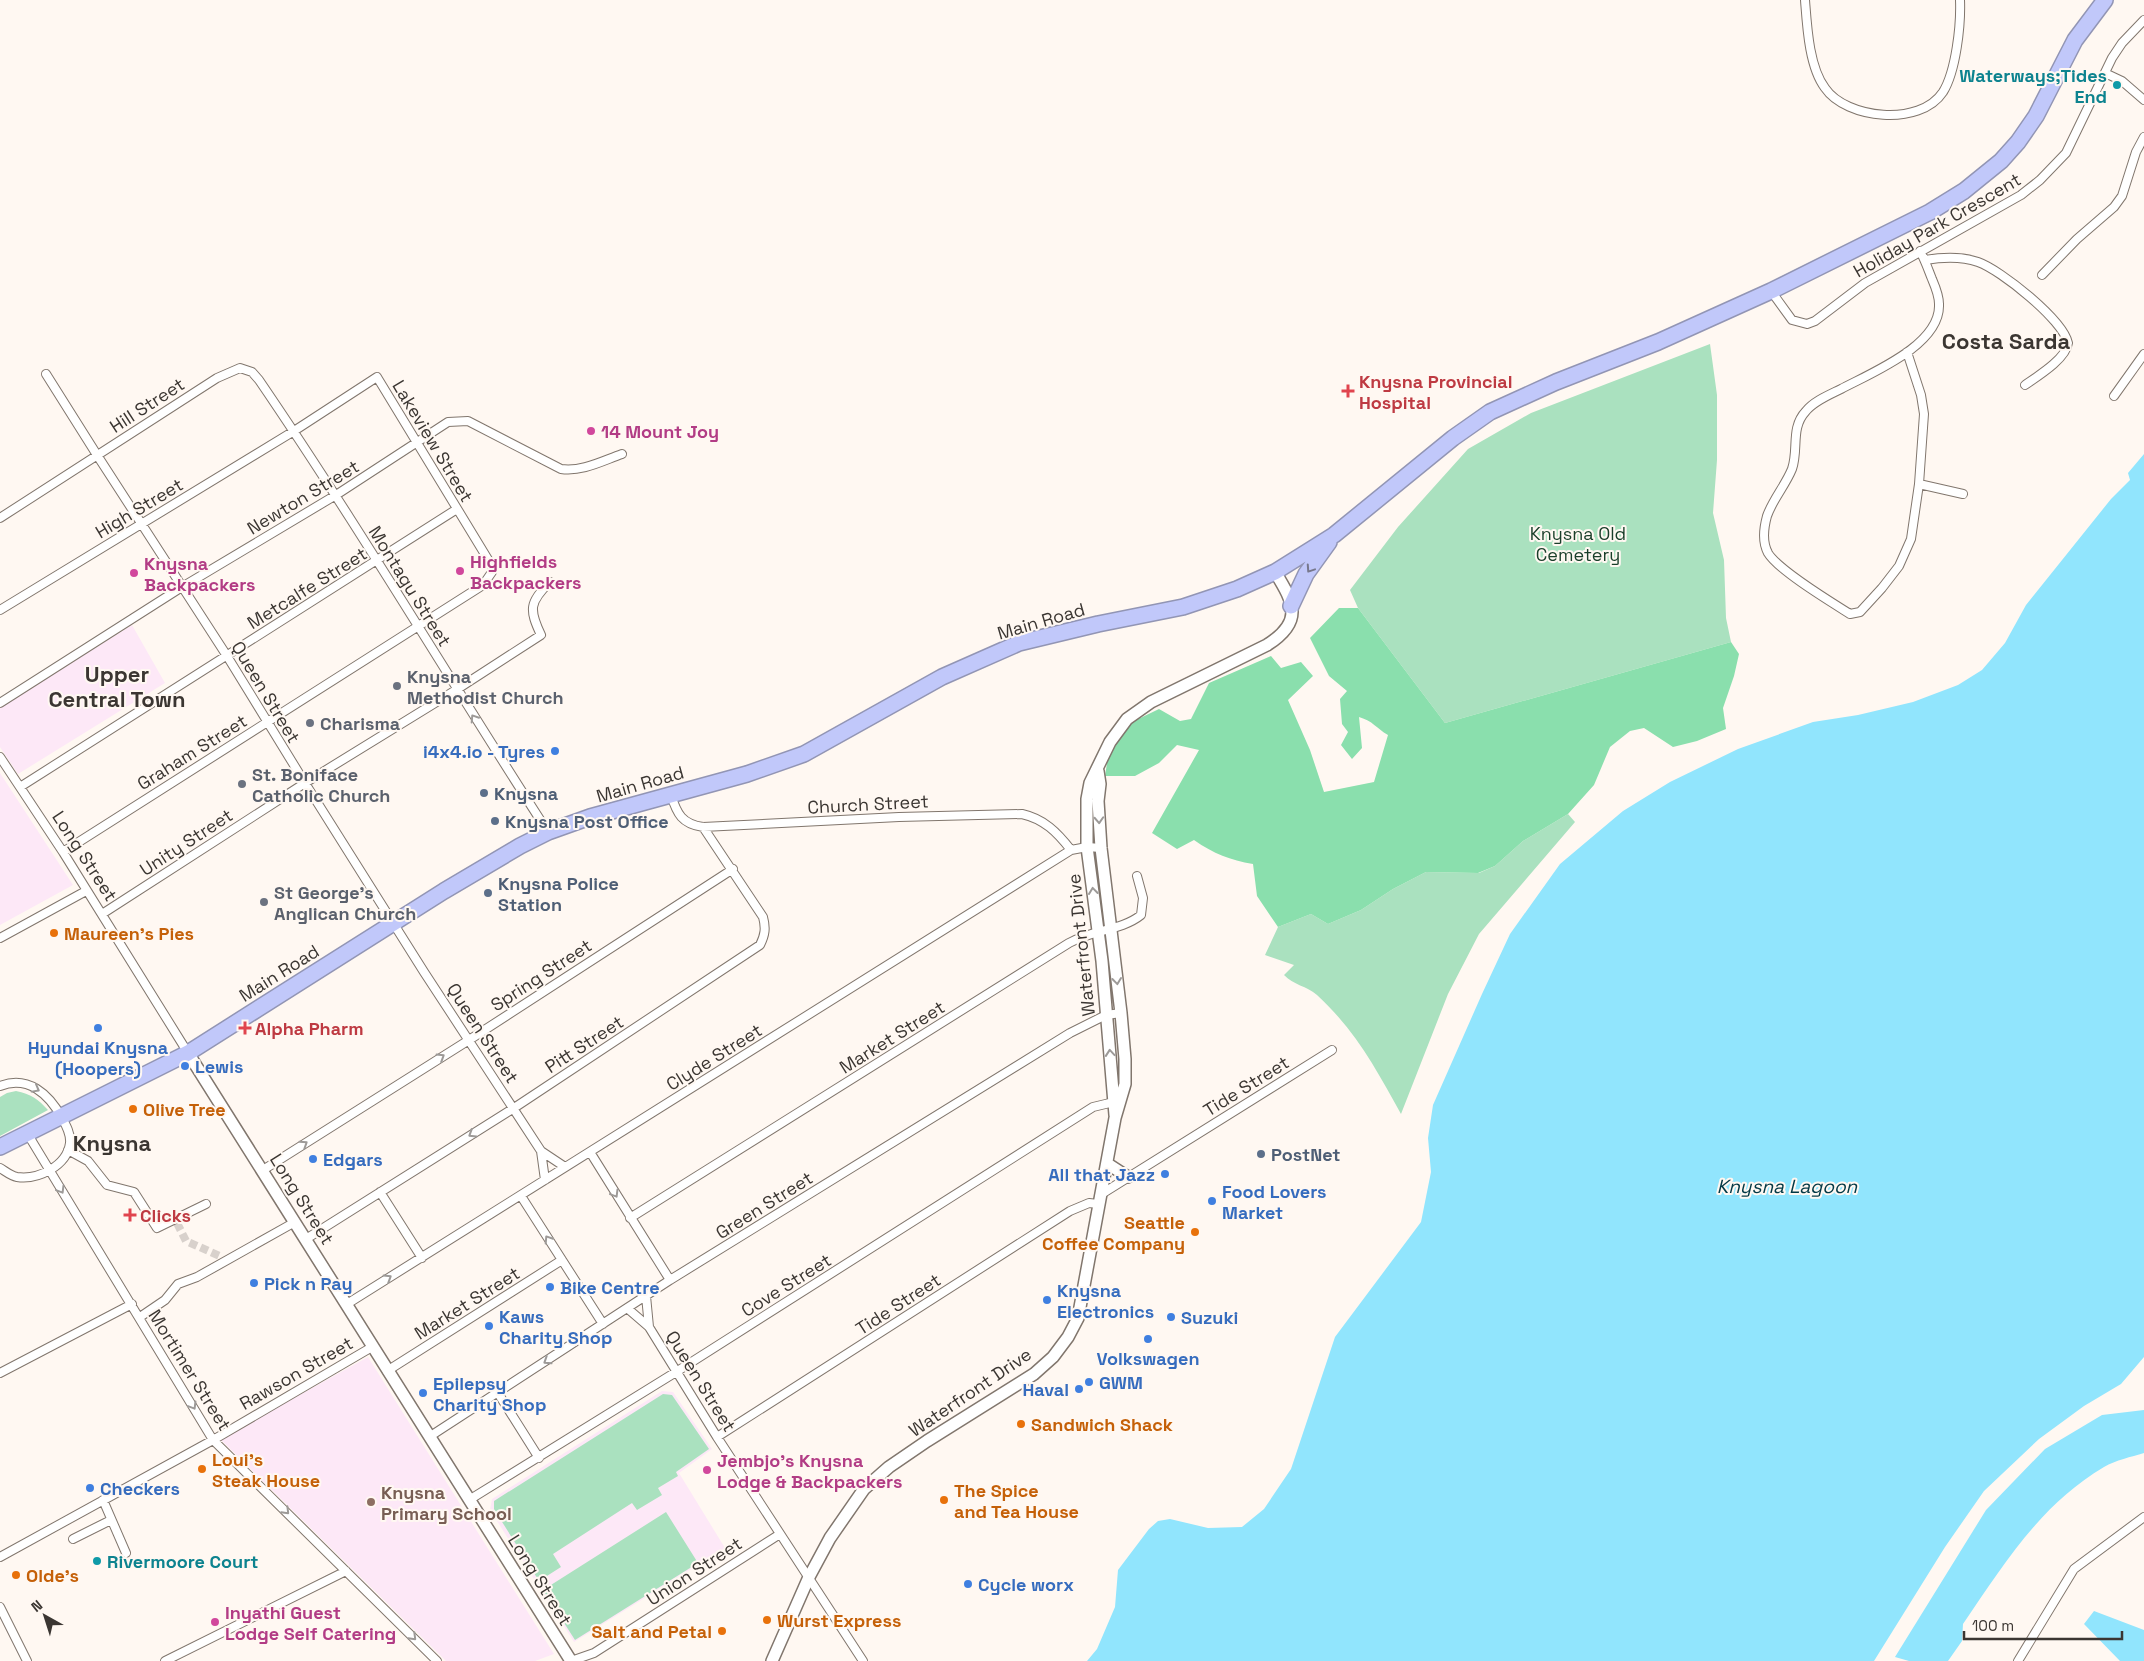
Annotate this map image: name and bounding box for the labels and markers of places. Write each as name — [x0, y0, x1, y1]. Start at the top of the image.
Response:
place label: Waterways;Tides End — [1959, 64, 2107, 108]
marker: Waterways;Tides End — [2111, 79, 2123, 91]
place label: Knysna Provincial Hospital — [1359, 370, 1513, 414]
marker: Knysna Provincial Hospital — [1341, 384, 1355, 398]
place label: 14 Mount Joy — [601, 420, 719, 443]
marker: 14 Mount Joy — [585, 425, 597, 437]
place label: Highfields Backpackers — [470, 550, 581, 594]
place label: Knysna Backpackers — [144, 552, 255, 596]
marker: Highfields Backpackers — [454, 565, 466, 577]
marker: Knysna Backpackers — [128, 567, 140, 579]
place label: Knysna Methodist Church — [407, 665, 564, 709]
marker: Knysna Methodist Church — [391, 680, 403, 692]
place label: Charisma — [320, 712, 401, 735]
marker: Charisma — [304, 717, 316, 729]
place label: i4x4.io - Tyres — [423, 740, 545, 763]
marker: i4x4.io - Tyres — [549, 745, 561, 757]
place label: St. Boniface Catholic Church — [252, 763, 390, 807]
marker: St. Boniface Catholic Church — [236, 778, 248, 790]
place label: Knysna — [494, 782, 559, 805]
marker: Knysna — [478, 787, 490, 799]
place label: Knysna Post Office — [505, 810, 669, 833]
marker: Knysna Post Office — [489, 815, 501, 827]
place label: Knysna Police Station — [498, 872, 619, 916]
place label: St George's Anglican Church — [274, 881, 416, 925]
marker: Knysna Police Station — [482, 887, 494, 899]
marker: St George's Anglican Church — [258, 896, 270, 908]
place label: Maureen's Pies — [64, 922, 194, 945]
marker: Maureen's Pies — [48, 927, 60, 939]
place label: Alpha Pharm — [255, 1017, 364, 1040]
marker: Hyundai Knysna (Hoopers) — [92, 1022, 104, 1034]
marker: Alpha Pharm — [239, 1022, 251, 1034]
place label: Hyundai Knysna (Hoopers) — [28, 1036, 169, 1080]
place label: Lewis — [195, 1055, 243, 1078]
marker: Lewis — [179, 1060, 191, 1072]
place label: Olive Tree — [143, 1098, 226, 1121]
marker: Olive Tree — [127, 1103, 139, 1115]
place label: PostNet — [1271, 1143, 1341, 1166]
place label: Edgars — [323, 1148, 383, 1171]
marker: PostNet — [1255, 1148, 1267, 1160]
marker: Edgars — [307, 1153, 319, 1165]
place label: All that Jazz — [1048, 1163, 1155, 1186]
marker: All that Jazz — [1159, 1168, 1171, 1180]
place label: Food Lovers Market — [1222, 1180, 1327, 1224]
marker: Food Lovers Market — [1206, 1195, 1218, 1207]
place label: Clicks — [140, 1204, 191, 1227]
marker: Clicks — [124, 1209, 136, 1221]
place label: Seattle Coffee Company — [1042, 1211, 1185, 1255]
marker: Seattle Coffee Company — [1189, 1226, 1201, 1238]
place label: Pick n Pay — [264, 1272, 353, 1295]
place label: Bike Centre — [560, 1276, 660, 1299]
marker: Pick n Pay — [248, 1277, 260, 1289]
place label: Knysna Electronics — [1057, 1279, 1154, 1323]
marker: Bike Centre — [544, 1281, 556, 1293]
marker: Knysna Electronics — [1041, 1294, 1053, 1306]
place label: Kaws Charity Shop — [499, 1305, 612, 1349]
place label: Suzuki — [1181, 1306, 1238, 1329]
marker: Suzuki — [1165, 1311, 1177, 1323]
marker: Kaws Charity Shop — [483, 1320, 495, 1332]
marker: Volkswagen — [1142, 1333, 1154, 1345]
place label: Volkswagen — [1096, 1347, 1200, 1370]
place label: GWM — [1099, 1371, 1143, 1394]
place label: Epilepsy Charity Shop — [433, 1372, 546, 1416]
marker: GWM — [1083, 1376, 1095, 1388]
place label: Haval — [1022, 1378, 1069, 1401]
marker: Haval — [1073, 1383, 1085, 1395]
marker: Epilepsy Charity Shop — [417, 1387, 429, 1399]
place label: Sandwich Shack — [1031, 1413, 1173, 1436]
marker: Sandwich Shack — [1015, 1418, 1027, 1430]
place label: Loui's Steak House — [212, 1448, 320, 1492]
place label: Jembjo's Knysna Lodge & Backpackers — [717, 1449, 902, 1493]
marker: Loui's Steak House — [196, 1463, 208, 1475]
marker: Jembjo's Knysna Lodge & Backpackers — [701, 1464, 713, 1476]
place label: Checkers — [100, 1477, 180, 1500]
place label: The Spice and Tea House — [954, 1479, 1079, 1523]
place label: Knysna Primary School — [381, 1481, 512, 1525]
marker: Checkers — [84, 1482, 96, 1494]
marker: The Spice and Tea House — [938, 1494, 950, 1506]
marker: Knysna Primary School — [365, 1496, 377, 1508]
place label: Rivermoore Court — [107, 1550, 259, 1573]
marker: Rivermoore Court — [91, 1555, 103, 1567]
place label: Olde's — [26, 1564, 79, 1587]
marker: Olde's — [10, 1569, 22, 1581]
place label: Cycle worx — [978, 1573, 1074, 1596]
marker: Cycle worx — [962, 1578, 974, 1590]
place label: Inyathi Guest Lodge Self Catering — [225, 1601, 396, 1645]
place label: Wurst Express — [777, 1609, 901, 1632]
marker: Wurst Express — [761, 1614, 773, 1626]
marker: Inyathi Guest Lodge Self Catering — [209, 1616, 221, 1628]
place label: Salt and Petal — [591, 1620, 712, 1643]
marker: Salt and Petal — [716, 1625, 728, 1637]

